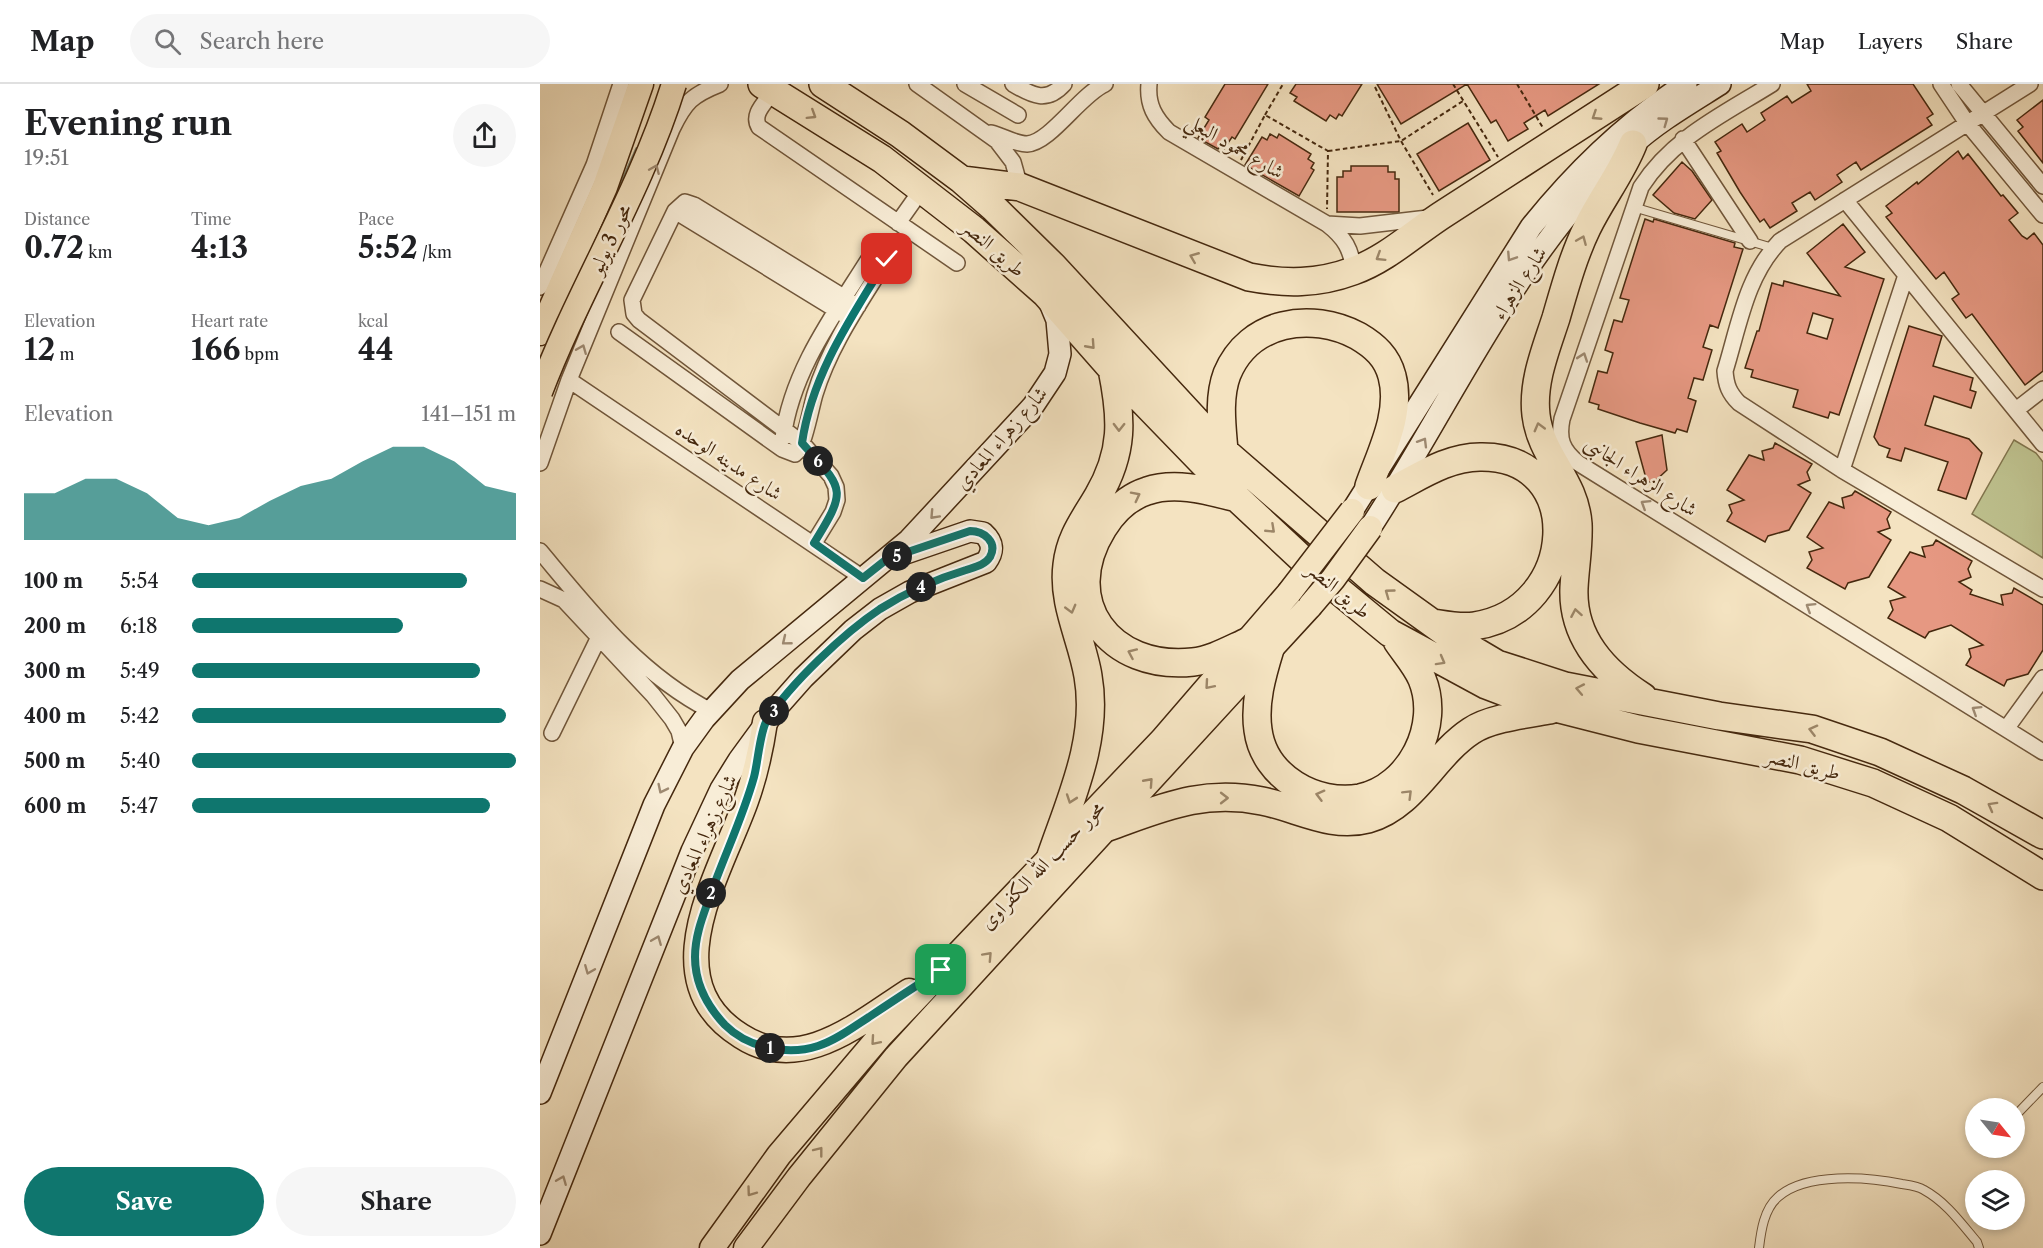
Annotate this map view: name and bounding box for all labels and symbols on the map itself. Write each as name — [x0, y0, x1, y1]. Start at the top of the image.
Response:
one-way arrow — [805, 108, 816, 119]
street label: شارع محمود البعلي — [1178, 108, 1288, 191]
one-way arrow — [1592, 108, 1602, 120]
one-way arrow — [1658, 118, 1669, 129]
one-way arrow — [648, 164, 660, 175]
street label: محور 3 يوليو — [583, 200, 638, 280]
street label: طريق النصر — [955, 213, 1031, 283]
pin — [861, 233, 912, 284]
one-way arrow — [1575, 235, 1587, 246]
street label: شارع الزهراء — [1486, 242, 1557, 327]
one-way arrow — [1376, 250, 1386, 262]
one-way arrow — [1508, 250, 1519, 261]
one-way arrow — [1189, 252, 1200, 264]
one-way arrow — [1084, 338, 1095, 348]
one-way arrow — [575, 344, 587, 355]
one-way arrow — [1576, 352, 1588, 363]
street label: شارع زهراء المعادي — [950, 382, 1057, 498]
street label: شارع مدينه الوحده — [668, 417, 787, 510]
one-way arrow — [1113, 423, 1125, 432]
one-way arrow — [1533, 423, 1546, 433]
street label: شارع الزهراء الجانبى — [1577, 431, 1702, 526]
one-way arrow — [1415, 438, 1427, 448]
pin: 6 — [803, 446, 833, 476]
one-way arrow — [1130, 492, 1141, 503]
one-way arrow — [1640, 501, 1651, 512]
one-way arrow — [931, 507, 942, 518]
one-way arrow — [1263, 522, 1274, 533]
pin: 5 — [882, 541, 912, 571]
street label: طريق النصر — [1299, 555, 1376, 625]
pin: 4 — [906, 572, 936, 602]
one-way arrow — [1385, 589, 1396, 600]
one-way arrow — [1806, 603, 1816, 615]
one-way arrow — [1063, 604, 1076, 614]
one-way arrow — [1571, 608, 1583, 618]
one-way arrow — [782, 634, 793, 645]
one-way arrow — [1128, 649, 1139, 661]
one-way arrow — [1434, 654, 1445, 665]
one-way arrow — [1205, 678, 1216, 689]
one-way arrow — [1575, 683, 1585, 696]
pin: 3 — [759, 696, 789, 726]
one-way arrow — [1971, 707, 1982, 718]
one-way arrow — [1808, 725, 1818, 738]
street label: طريق النصر — [1761, 743, 1843, 787]
street label: شارع زهراء المعادي — [666, 771, 748, 900]
one-way arrow — [1142, 778, 1153, 789]
one-way arrow — [657, 782, 669, 793]
one-way arrow — [1315, 790, 1326, 802]
one-way arrow — [1401, 791, 1412, 802]
one-way arrow — [1220, 792, 1229, 804]
one-way arrow — [1065, 793, 1078, 804]
street label: محور حسب الله الكفراوى — [972, 794, 1111, 936]
one-way arrow — [1988, 802, 1998, 813]
pin: 2 — [696, 878, 726, 908]
one-way arrow — [650, 935, 662, 946]
pin — [915, 944, 966, 995]
one-way arrow — [981, 952, 992, 963]
one-way arrow — [584, 963, 596, 974]
pin: 1 — [755, 1033, 785, 1063]
one-way arrow — [871, 1034, 882, 1045]
north arrow — [1965, 1098, 2025, 1158]
one-way arrow — [812, 1147, 823, 1158]
one-way arrow — [554, 1175, 567, 1186]
one-way arrow — [748, 1186, 759, 1197]

